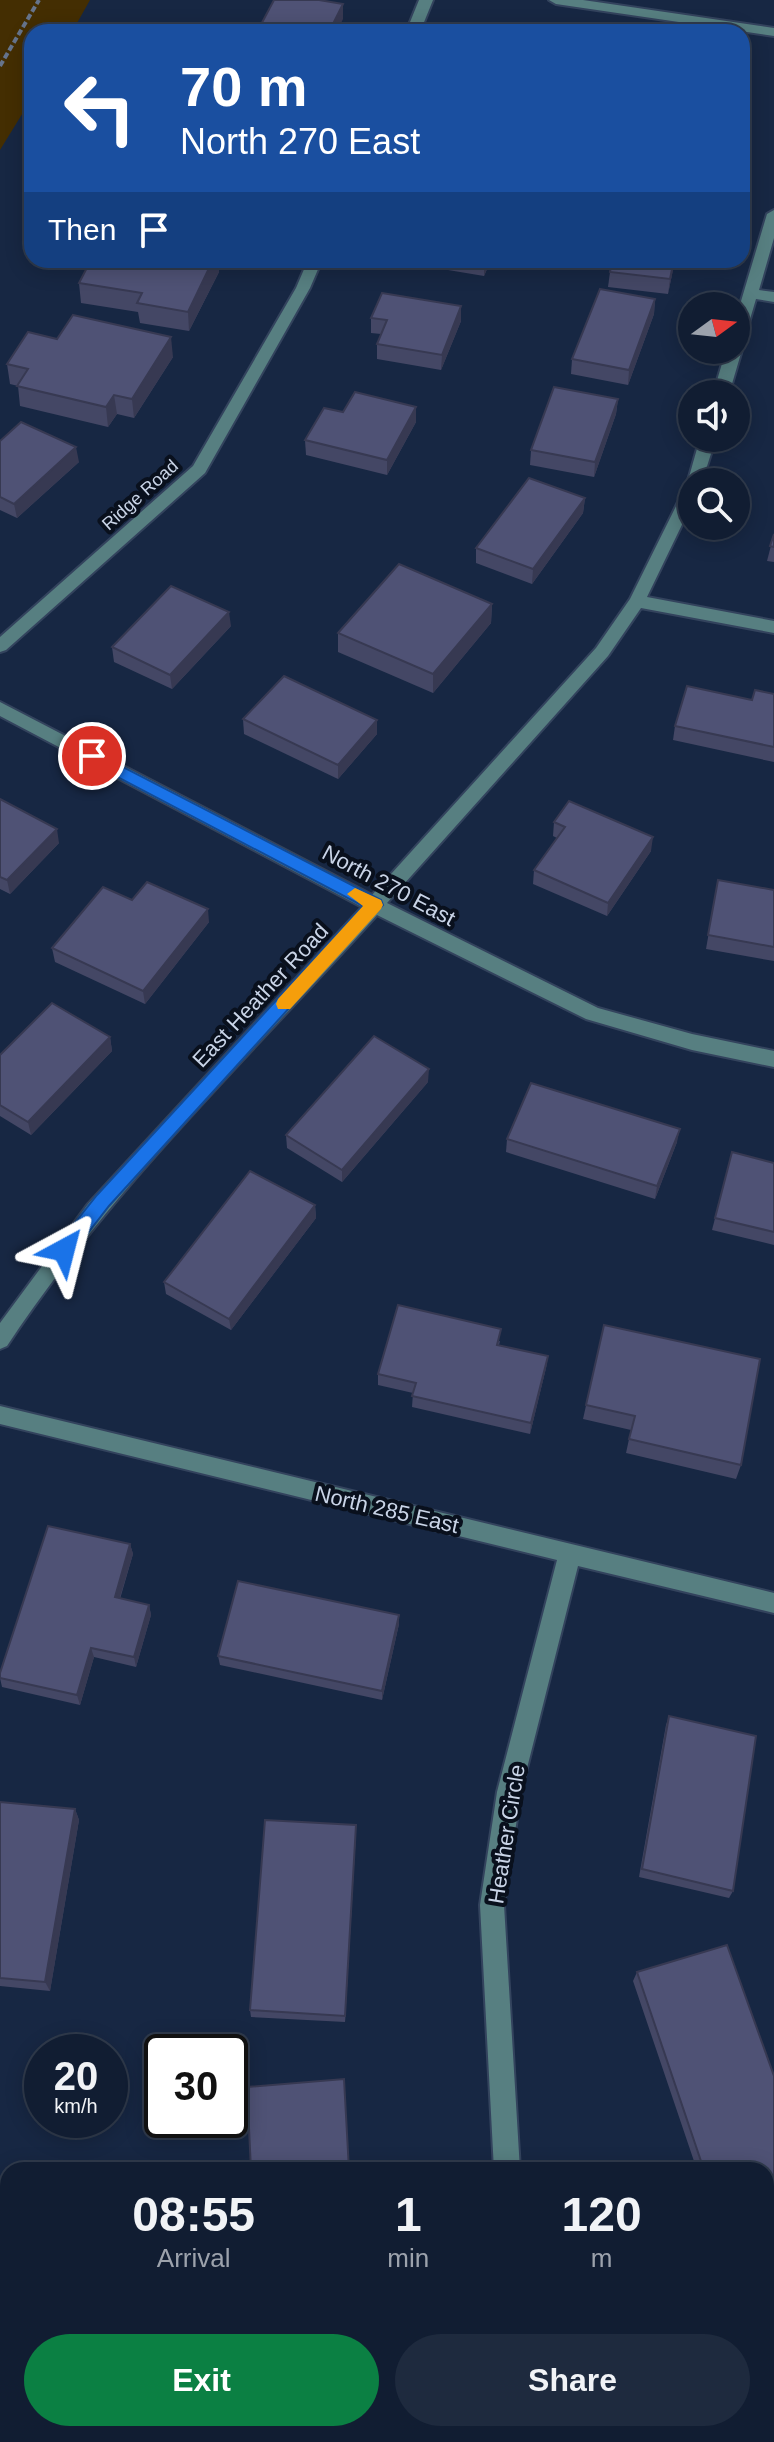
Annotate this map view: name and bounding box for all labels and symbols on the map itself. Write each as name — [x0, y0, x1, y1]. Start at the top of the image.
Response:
north arrow — [678, 292, 750, 364]
street label: Ridge Road — [98, 456, 182, 534]
pin — [58, 722, 126, 790]
street label: North 270 East — [318, 840, 459, 931]
street label: East Heather Road — [187, 918, 333, 1072]
position arrow — [22, 1208, 106, 1292]
street label: North 285 East — [313, 1481, 461, 1538]
street label: Heather Circle — [483, 1763, 530, 1905]
speed limit sign: 30 — [144, 2034, 248, 2138]

